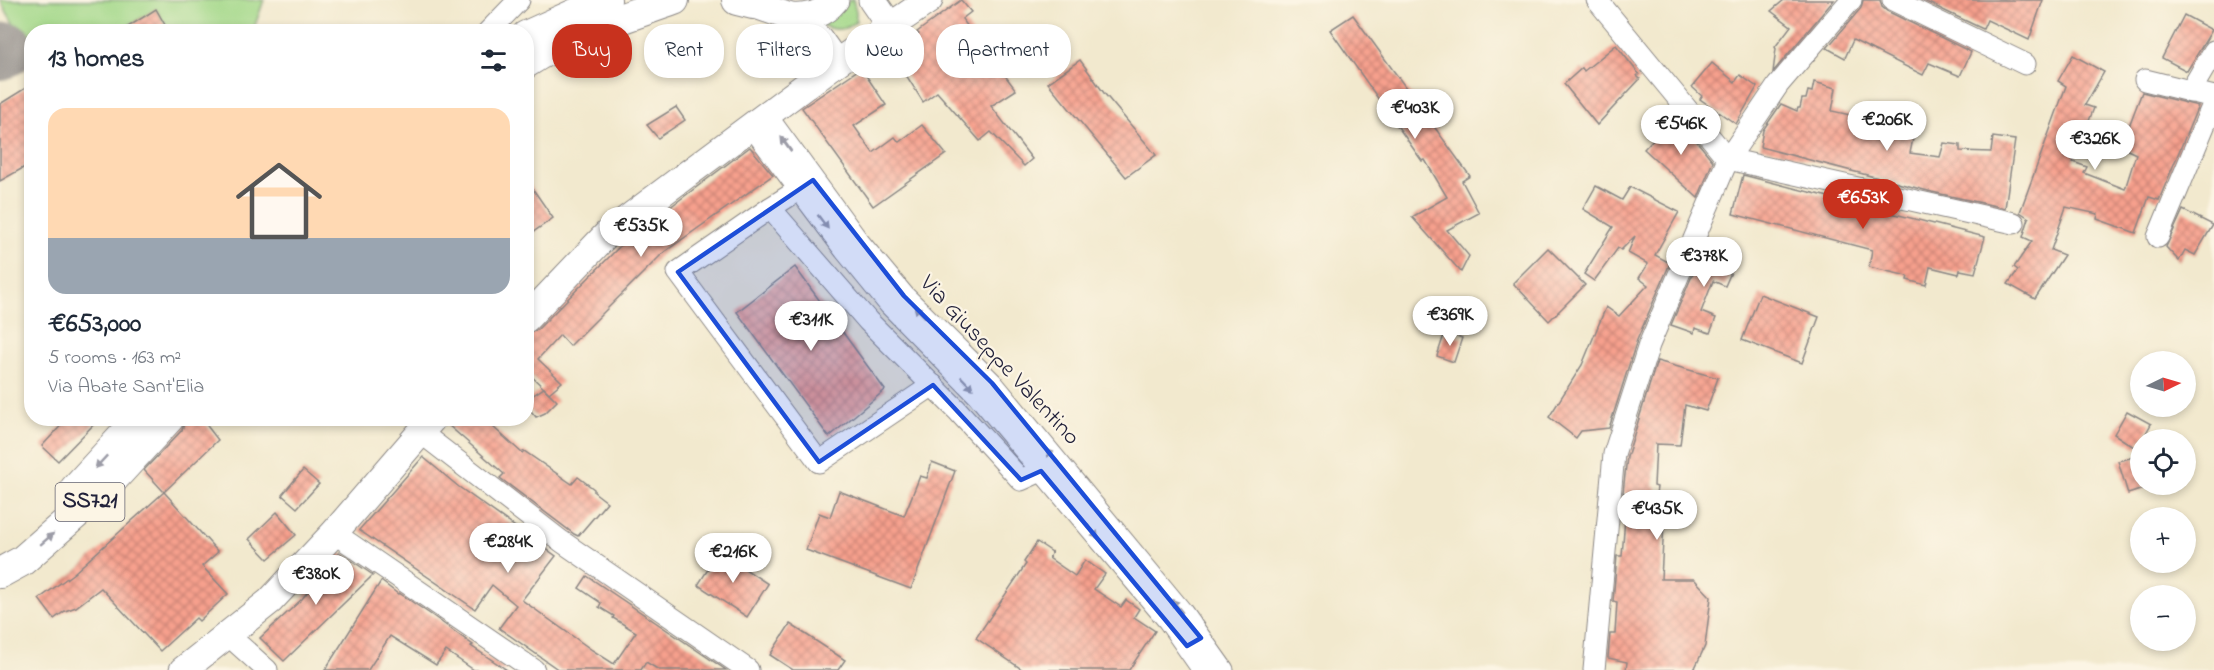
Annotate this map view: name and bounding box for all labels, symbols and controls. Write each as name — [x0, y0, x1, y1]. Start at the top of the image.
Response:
chip: Buy — [552, 24, 632, 78]
chip: Rent — [644, 24, 724, 78]
chip: Filters — [736, 24, 833, 78]
chip: New — [845, 24, 924, 78]
chip: Apartment — [936, 24, 1071, 78]
text: 13 homes — [48, 41, 144, 79]
icon: filters — [477, 44, 510, 77]
pin: €403K — [1373, 89, 1457, 140]
text: €403K — [1391, 94, 1439, 123]
pin: €206K — [1845, 101, 1929, 152]
pin: €546K — [1639, 105, 1723, 156]
text: €206K — [1861, 106, 1913, 135]
text: €546K — [1655, 110, 1707, 139]
pin: €326K — [2053, 120, 2137, 171]
text: €326K — [2070, 125, 2120, 154]
one-way arrow — [780, 136, 792, 152]
icon: home — [225, 147, 333, 255]
pin: €653K — [1821, 179, 1905, 230]
text: €653K — [1837, 184, 1889, 213]
pin: €535K — [599, 207, 683, 258]
text: €535K — [614, 212, 668, 241]
one-way arrow — [817, 215, 829, 230]
pin: €378K — [1662, 237, 1746, 288]
text: €378K — [1680, 242, 1728, 271]
street label: Via Giuseppe Valentino — [910, 267, 1088, 454]
pin: €369K — [1408, 296, 1492, 347]
pin: €311K — [769, 301, 853, 352]
text: €369K — [1427, 301, 1473, 330]
text: €653,000 — [48, 306, 141, 344]
text: €311K — [789, 306, 833, 335]
one-way arrow — [914, 306, 928, 320]
text: 5 rooms · 163 m² — [48, 344, 181, 373]
north arrow — [2130, 351, 2196, 417]
map controls — [2130, 351, 2196, 651]
text: Via Abate Sant'Elia — [48, 373, 204, 402]
one-way arrow — [959, 376, 973, 390]
button: locate — [2130, 429, 2196, 495]
one-way arrow — [1046, 449, 1059, 464]
one-way arrow — [94, 454, 108, 469]
road number: SS721 — [56, 483, 124, 521]
pin: €435K — [1615, 490, 1699, 541]
text: €435K — [1631, 495, 1683, 524]
button: + — [2130, 507, 2196, 573]
pin: €284K — [466, 523, 550, 574]
one-way arrow — [1086, 524, 1099, 539]
text: €284K — [483, 528, 533, 557]
one-way arrow — [39, 533, 54, 546]
pin: €216K — [691, 533, 775, 584]
text: €216K — [709, 538, 757, 567]
pin: €380K — [274, 555, 358, 606]
text: €380K — [292, 560, 340, 589]
button: − — [2130, 585, 2196, 651]
one-way arrow — [1170, 598, 1183, 614]

